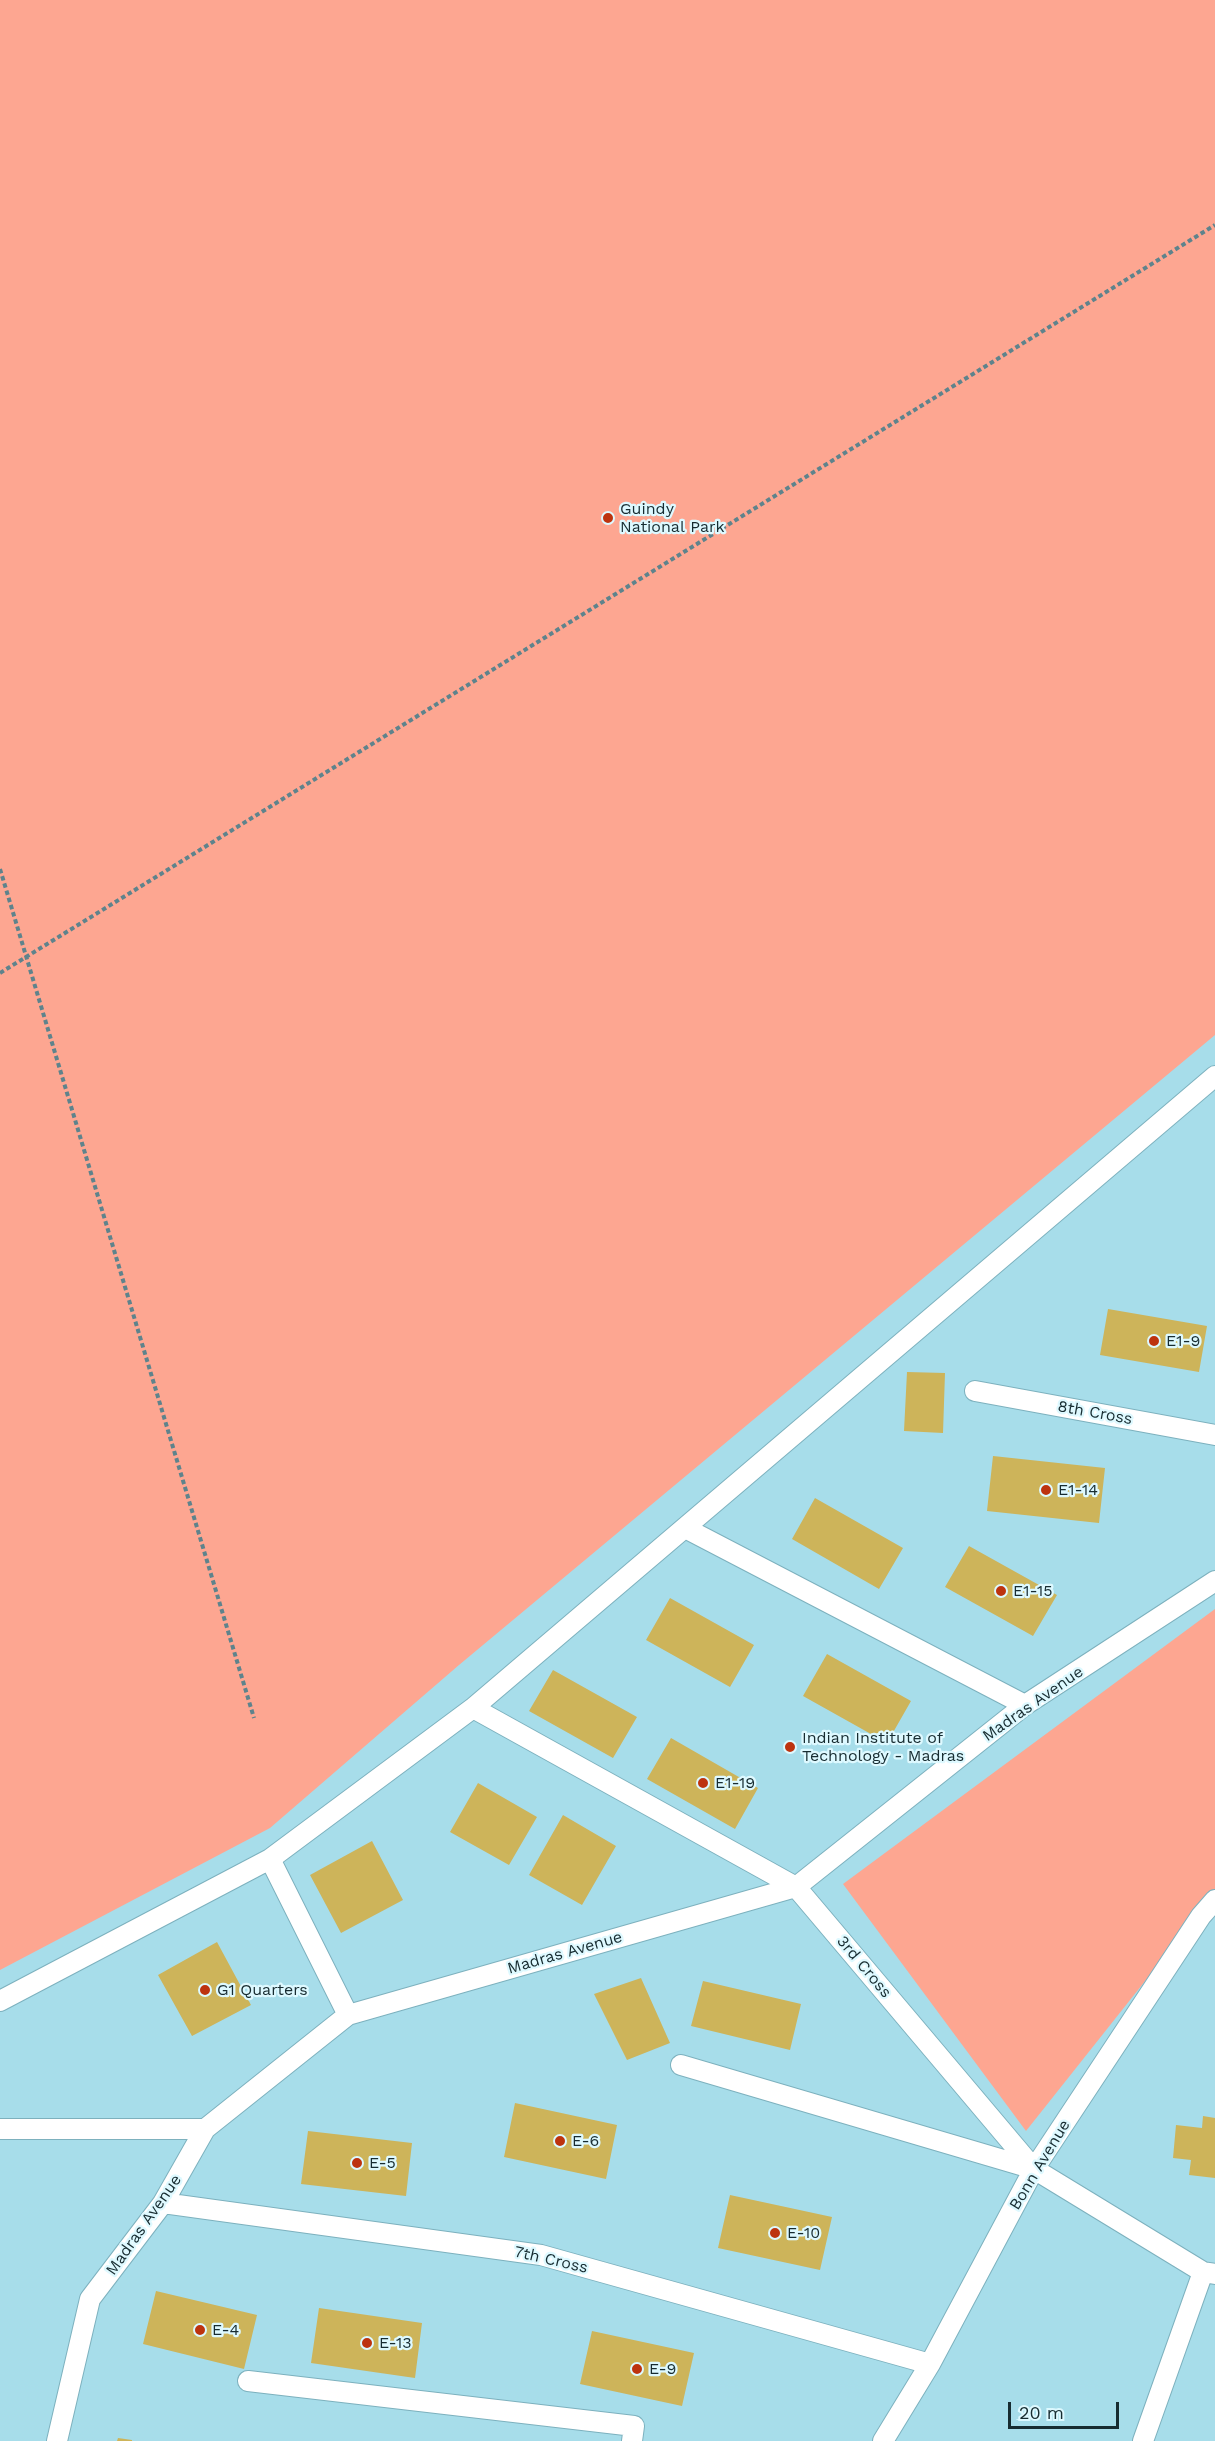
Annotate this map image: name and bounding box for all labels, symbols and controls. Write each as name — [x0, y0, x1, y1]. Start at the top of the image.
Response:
place label: Guindy National Park — [620, 499, 725, 537]
marker: Guindy National Park — [601, 511, 615, 525]
place label: E1-9 — [1166, 1331, 1200, 1351]
marker: E1-9 — [1147, 1334, 1161, 1348]
street label: 8th Cross — [1056, 1397, 1134, 1429]
place label: E1-14 — [1058, 1480, 1098, 1500]
marker: E1-14 — [1039, 1483, 1053, 1497]
place label: E1-15 — [1013, 1581, 1053, 1601]
marker: E1-15 — [994, 1584, 1008, 1598]
street label: Madras Avenue — [979, 1662, 1087, 1746]
place label: Indian Institute of Technology - Madras — [802, 1728, 964, 1766]
marker: Indian Institute of Technology - Madras — [783, 1740, 797, 1754]
place label: E1-19 — [715, 1773, 755, 1793]
marker: E1-19 — [696, 1776, 710, 1790]
street label: Madras Avenue — [505, 1927, 625, 1979]
street label: 3rd Cross — [833, 1932, 895, 2002]
place label: G1 Quarters — [217, 1980, 308, 2000]
marker: G1 Quarters — [198, 1983, 212, 1997]
street label: Bonn Avenue — [1006, 2116, 1074, 2214]
place label: E-6 — [572, 2131, 599, 2151]
marker: E-6 — [553, 2134, 567, 2148]
place label: E-5 — [369, 2153, 396, 2173]
marker: E-5 — [350, 2156, 364, 2170]
street label: Madras Avenue — [102, 2171, 186, 2279]
place label: E-10 — [787, 2223, 820, 2243]
marker: E-10 — [768, 2226, 782, 2240]
street label: 7th Cross — [512, 2242, 590, 2278]
place label: E-4 — [212, 2320, 239, 2340]
marker: E-4 — [193, 2323, 207, 2337]
place label: E-13 — [379, 2333, 412, 2353]
marker: E-13 — [360, 2336, 374, 2350]
place label: E-9 — [649, 2359, 676, 2379]
marker: E-9 — [630, 2362, 644, 2376]
scale bar — [1011, 2390, 1122, 2428]
text: 20 m — [1019, 2402, 1064, 2423]

